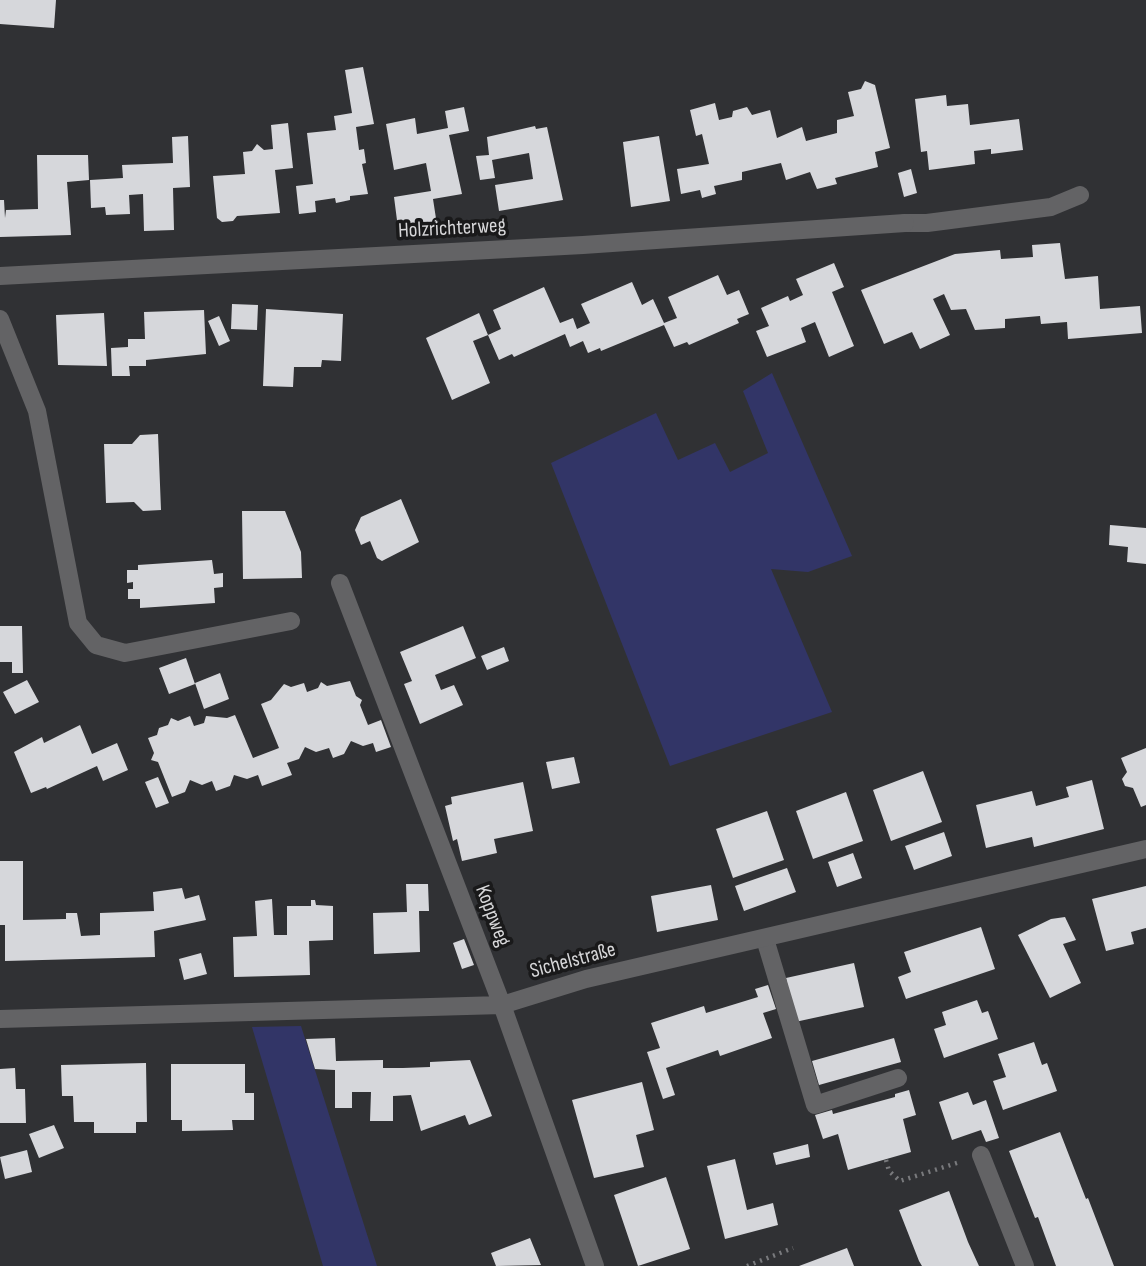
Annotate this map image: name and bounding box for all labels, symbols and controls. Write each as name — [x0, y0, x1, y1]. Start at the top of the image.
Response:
street label: Holzrichterweg — [397, 214, 507, 244]
street label: Koppweg — [469, 882, 515, 950]
street label: Sichelstraße — [527, 937, 619, 985]

